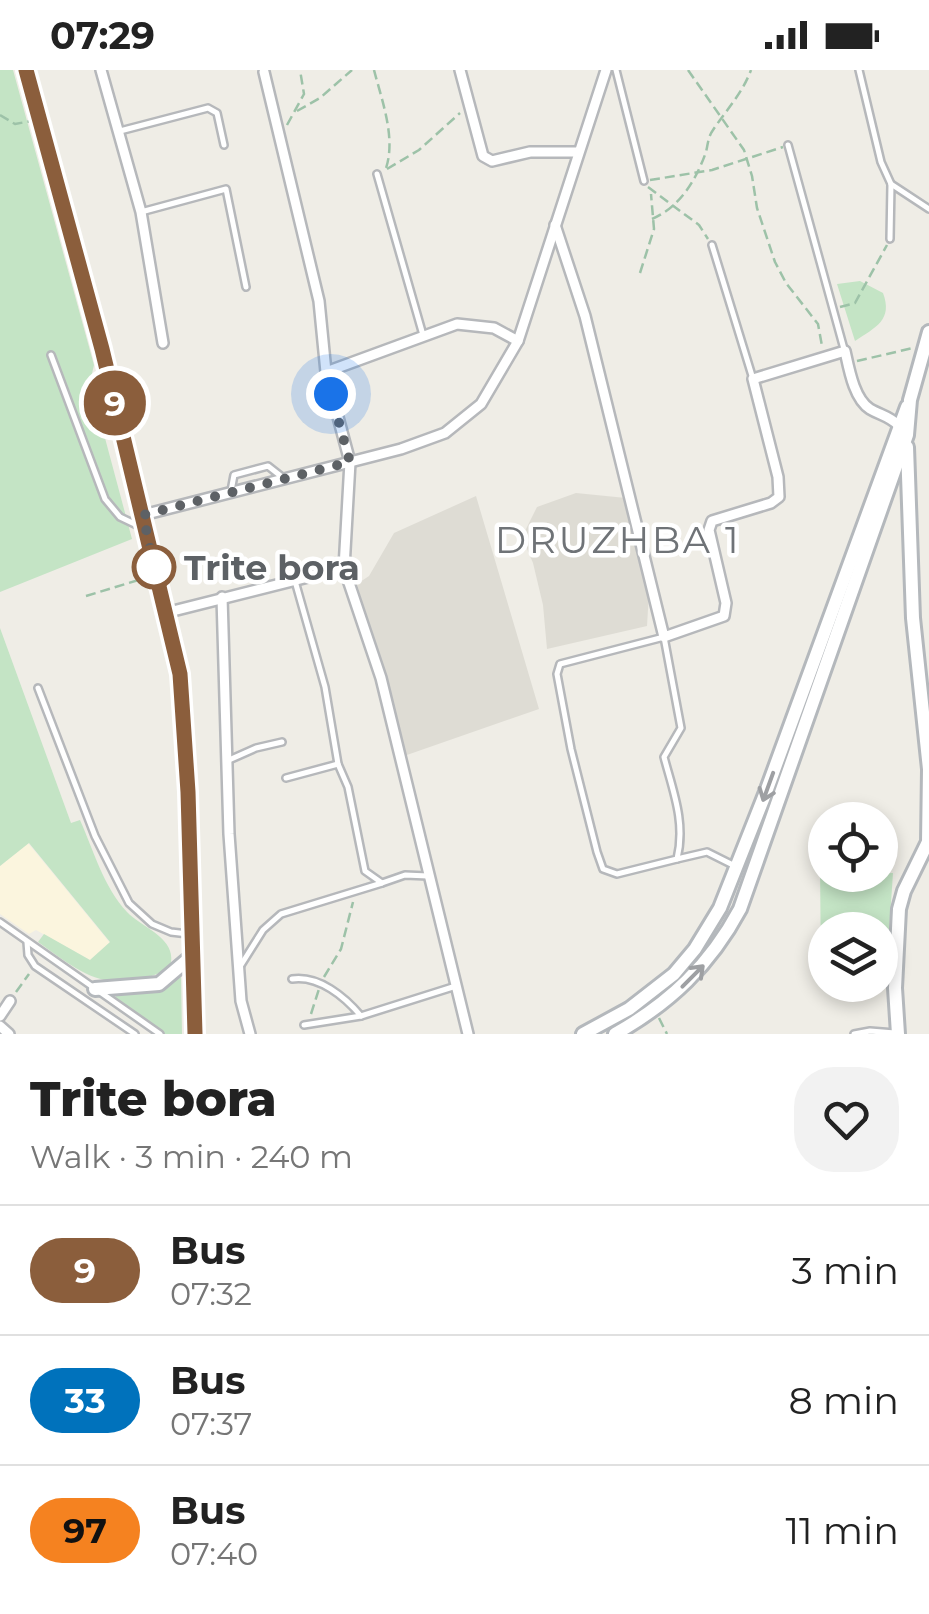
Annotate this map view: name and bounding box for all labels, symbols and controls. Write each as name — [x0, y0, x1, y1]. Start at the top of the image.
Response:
text: 07:29 — [50, 12, 155, 59]
your location — [306, 369, 356, 419]
line badge: 9 — [82, 370, 148, 436]
text: 9 — [104, 382, 126, 425]
district label: DRUZHBA 1 — [495, 516, 741, 563]
marker: Trite bora — [133, 546, 175, 588]
place label: Trite bora — [184, 546, 360, 589]
one-way arrow — [758, 771, 776, 802]
map controls — [808, 802, 898, 1002]
button: locate — [808, 802, 898, 892]
button: layers — [808, 912, 898, 1002]
one-way arrow — [681, 965, 705, 989]
button: heart — [794, 1067, 899, 1172]
text: Trite bora — [30, 1070, 277, 1128]
text: Walk · 3 min · 240 m — [30, 1137, 353, 1176]
text: Bus — [170, 1227, 245, 1274]
text: 3 min — [791, 1247, 899, 1294]
text: 9 — [74, 1249, 96, 1292]
text: 07:32 — [170, 1274, 252, 1313]
text: Bus — [170, 1357, 245, 1404]
text: 8 min — [789, 1377, 899, 1424]
text: 33 — [64, 1379, 106, 1422]
text: 07:37 — [170, 1404, 252, 1443]
text: Bus — [170, 1487, 245, 1534]
text: 11 min — [785, 1507, 899, 1554]
text: 97 — [63, 1509, 107, 1552]
text: 07:40 — [170, 1534, 258, 1573]

